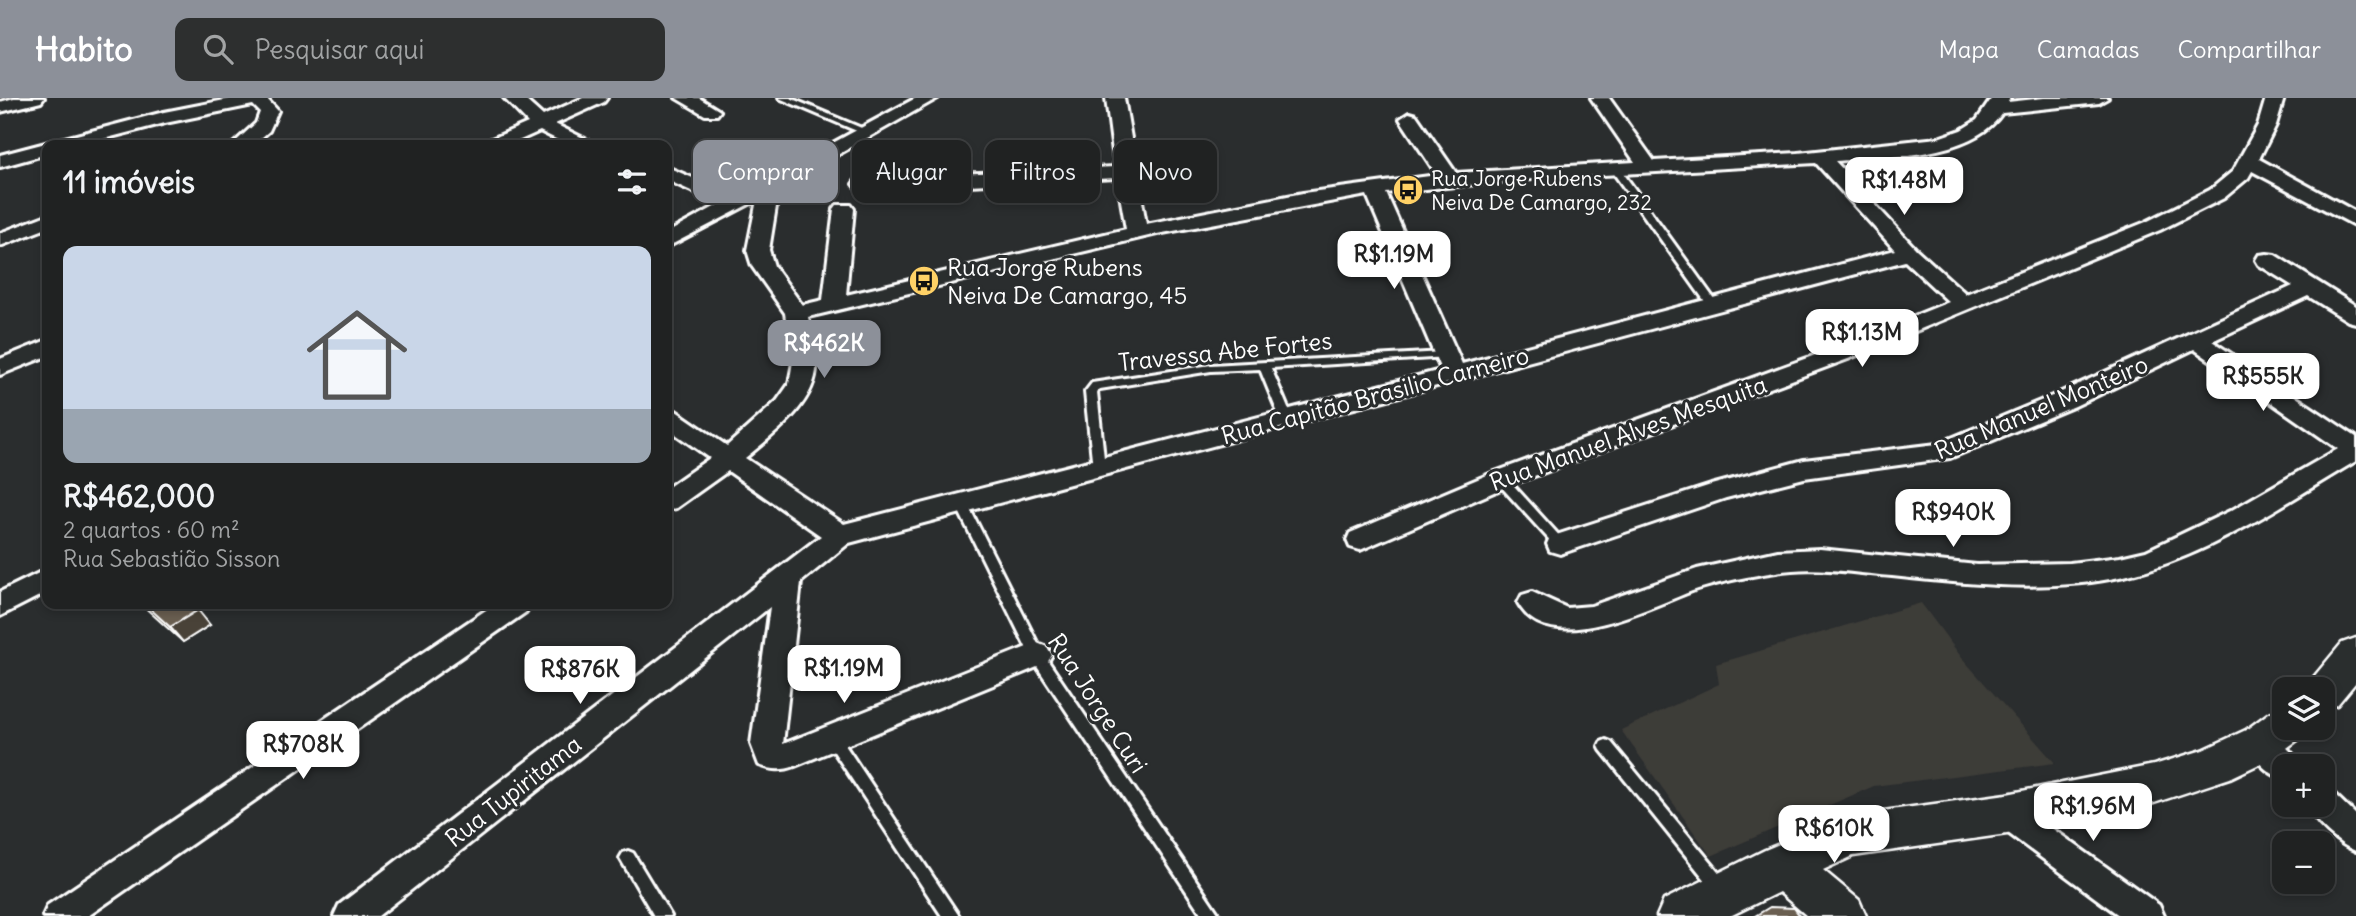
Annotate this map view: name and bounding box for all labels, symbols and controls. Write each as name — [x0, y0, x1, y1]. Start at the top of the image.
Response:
search box — [175, 18, 665, 81]
text: Habito — [35, 28, 133, 70]
icon: search — [199, 30, 237, 68]
text: Pesquisar aqui — [255, 33, 424, 66]
text: Mapa — [1938, 34, 1999, 64]
text: Camadas — [2037, 34, 2140, 64]
text: Compartilhar — [2178, 34, 2321, 64]
chip: Comprar — [693, 140, 838, 203]
chip: Alugar — [852, 140, 971, 203]
chip: Filtros — [985, 140, 1100, 203]
chip: Novo — [1114, 140, 1217, 203]
pin: R$1.48M — [1839, 158, 1969, 217]
text: 11 imóveis — [63, 163, 195, 201]
icon: filters — [613, 163, 651, 201]
place label: Rua Jorge Rubens Neiva De Camargo, 232 — [1431, 165, 1652, 216]
text: R$1.48M — [1861, 165, 1947, 194]
bus stop icon: Rua Jorge Rubens Neiva De Camargo, 232 — [1391, 173, 1425, 207]
pin: R$1.19M — [1329, 232, 1459, 291]
text: R$1.19M — [1354, 239, 1434, 268]
place label: Rua Jorge Rubens Neiva De Camargo, 45 — [947, 252, 1187, 310]
bus stop icon: Rua Jorge Rubens Neiva De Camargo, 45 — [907, 264, 941, 298]
icon: home — [294, 292, 420, 418]
pin: R$1.13M — [1797, 310, 1927, 369]
text: R$1.13M — [1822, 317, 1902, 346]
pin: R$462K — [767, 320, 881, 380]
street label: Travessa Abe Fortes — [1117, 325, 1333, 377]
text: R$462K — [784, 328, 864, 357]
street label: Rua Capitão Brasilio Carneiro — [1218, 339, 1532, 451]
street label: Rua Manuel Monteiro — [1930, 348, 2152, 466]
pin: R$555K — [2206, 354, 2320, 413]
text: R$555K — [2222, 361, 2304, 390]
street label: Rua Manuel Alves Mesquita — [1485, 369, 1771, 497]
text: R$462,000 — [63, 477, 215, 515]
pin: R$940K — [1896, 490, 2010, 549]
text: R$940K — [1911, 497, 1995, 526]
text: 2 quartos · 60 m² — [63, 515, 240, 544]
text: Rua Sebastião Sisson — [63, 544, 280, 573]
street label: Rua Jorge Curi — [1042, 628, 1154, 778]
pin: R$876K — [523, 646, 637, 706]
pin: R$1.19M — [779, 646, 909, 705]
text: R$1.19M — [804, 653, 884, 682]
text: R$876K — [540, 654, 620, 683]
map controls — [2272, 677, 2335, 894]
button: layers — [2272, 677, 2335, 740]
pin: R$708K — [246, 722, 360, 781]
text: R$708K — [262, 729, 344, 758]
street label: Rua Tupiritama — [439, 729, 587, 853]
button: + — [2272, 754, 2335, 817]
pin: R$1.96M — [2028, 784, 2158, 843]
text: R$1.96M — [2050, 791, 2136, 820]
pin: R$610K — [1777, 806, 1891, 865]
text: R$610K — [1794, 813, 1874, 842]
button: − — [2272, 831, 2335, 894]

